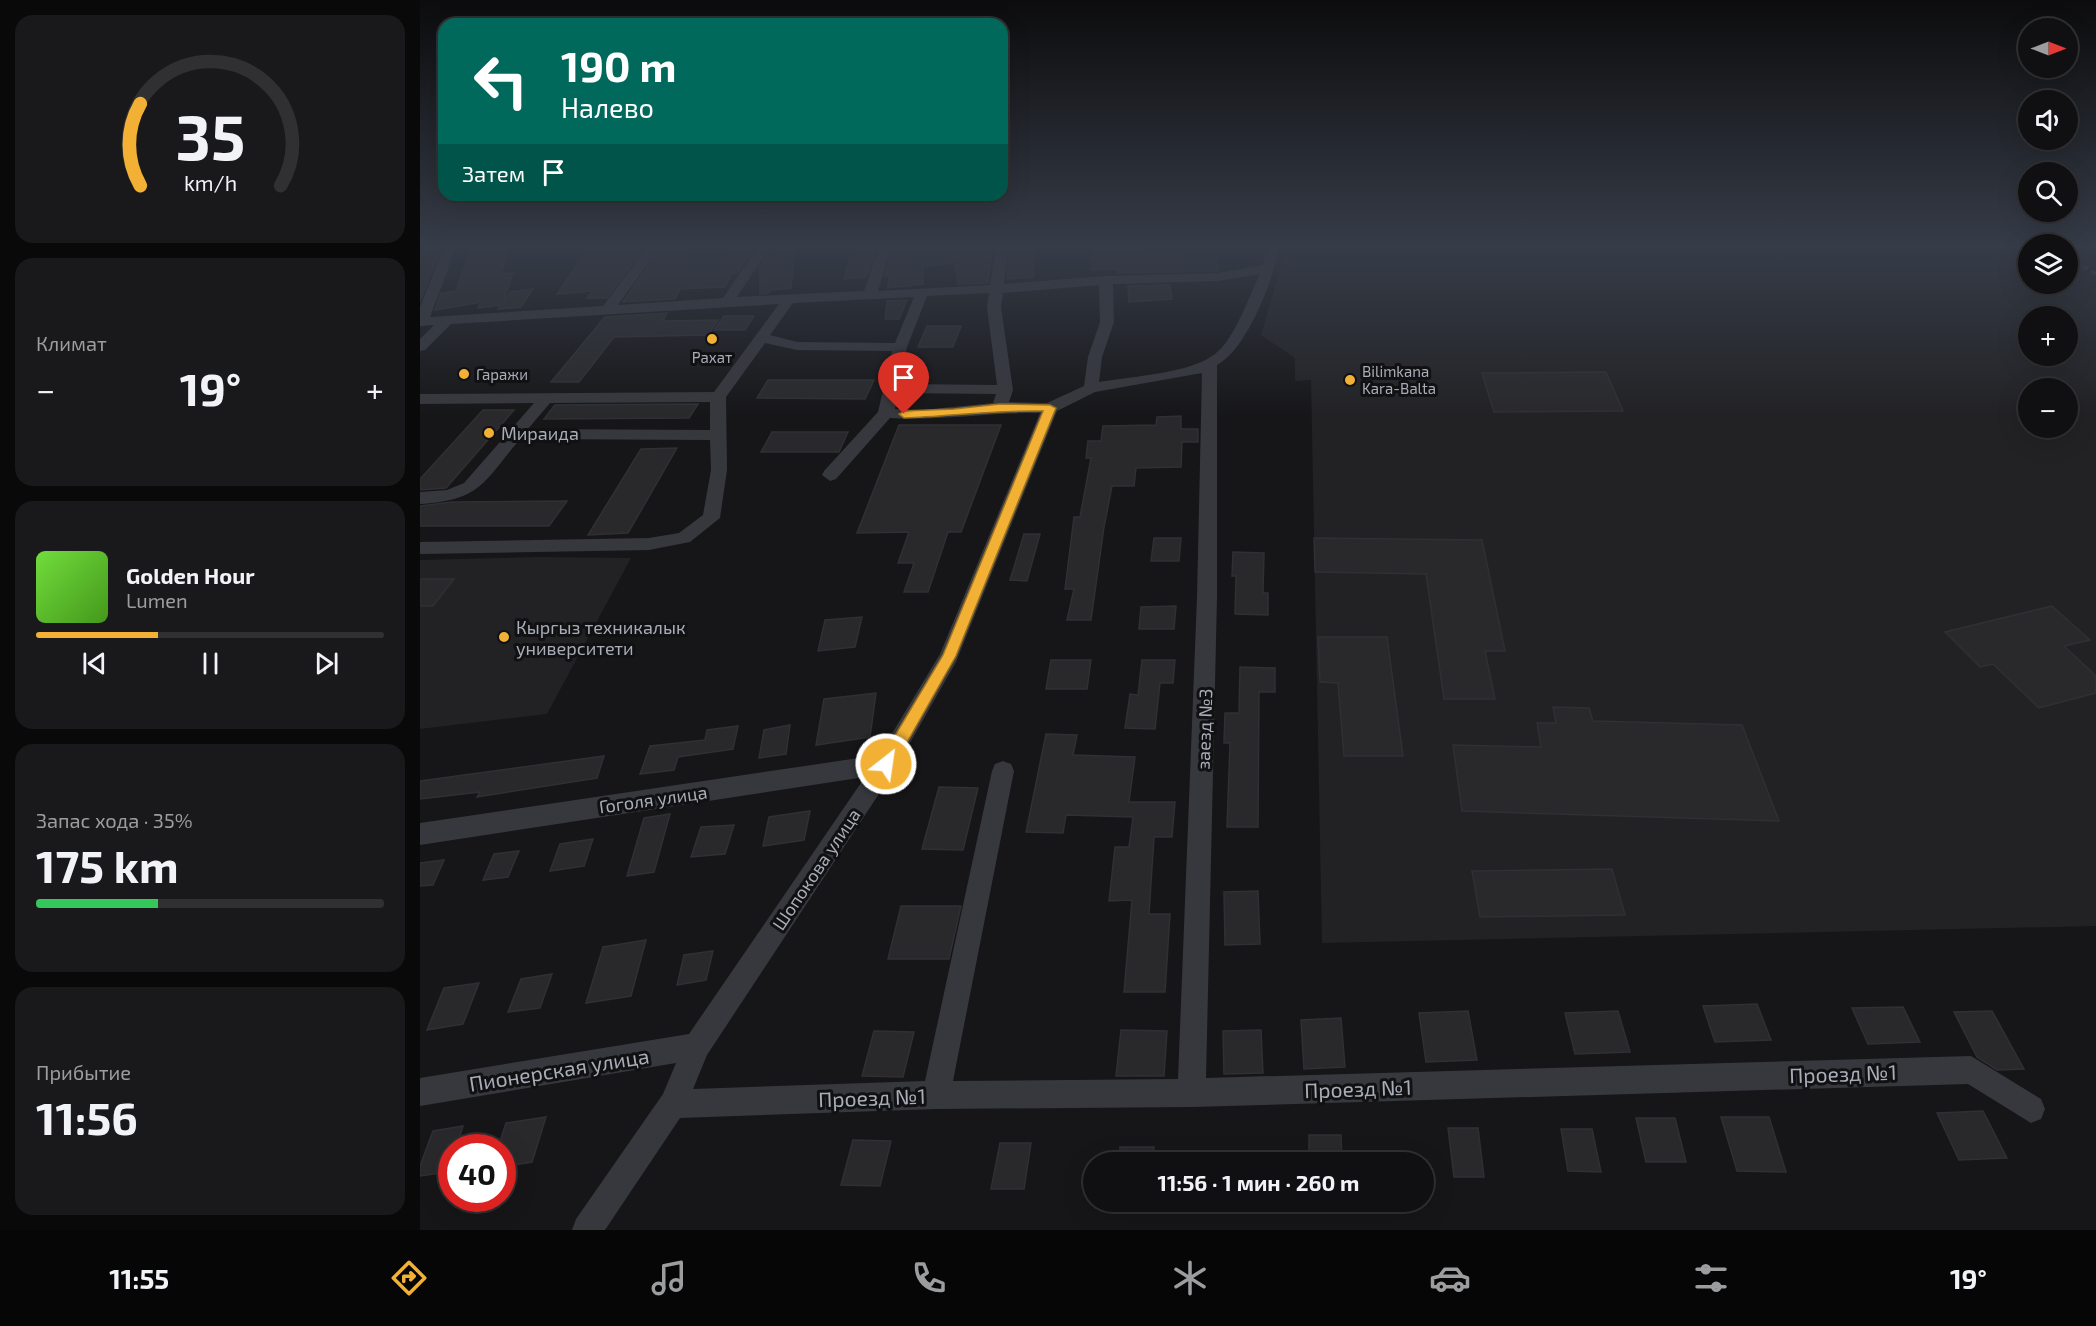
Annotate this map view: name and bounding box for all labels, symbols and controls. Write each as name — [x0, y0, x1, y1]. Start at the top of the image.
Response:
north arrow — [2018, 18, 2078, 78]
map controls — [2018, 18, 2078, 438]
text: 190 m — [561, 40, 677, 90]
icon: left — [462, 42, 540, 120]
button: sound — [2018, 90, 2078, 150]
text: Налево — [561, 91, 654, 123]
text: 35 — [175, 98, 245, 173]
icon: arrive — [537, 156, 570, 189]
text: Затем — [462, 160, 525, 186]
button: search — [2018, 162, 2078, 222]
text: km/h — [183, 170, 237, 195]
button: layers — [2018, 234, 2078, 294]
button: + — [2018, 306, 2078, 366]
text: Климат — [36, 331, 107, 355]
marker: Рахат — [705, 332, 719, 346]
place label: Рахат — [692, 348, 732, 366]
pin — [878, 352, 929, 414]
text: 19° — [180, 361, 241, 415]
icon: arrive — [887, 361, 920, 394]
place label: Bilimkana Kara-Balta — [1362, 362, 1436, 397]
place label: Гаражи — [476, 365, 528, 383]
marker: Гаражи — [457, 367, 471, 381]
text: − — [36, 369, 55, 409]
text: + — [366, 369, 384, 409]
marker: Bilimkana Kara-Balta — [1343, 373, 1357, 387]
button: − — [2018, 378, 2078, 438]
place label: Мираида — [501, 422, 579, 444]
marker: Мираида — [482, 426, 496, 440]
text: Golden Hour — [126, 562, 255, 588]
text: Lumen — [126, 588, 188, 612]
place label: Кыргыз техникалык университети — [516, 616, 686, 659]
marker: Кыргыз техникалык университети — [497, 630, 511, 644]
icon: previous — [78, 647, 111, 680]
icon: pause — [194, 647, 227, 680]
icon: next — [310, 647, 343, 680]
street label: заезд №3 — [1192, 688, 1216, 770]
position arrow — [854, 732, 918, 796]
street label: Гоголя улица — [597, 781, 709, 817]
street label: Шопокова улица — [767, 804, 865, 934]
text: Запас хода · 35% — [36, 808, 193, 832]
text: 175 km — [36, 838, 179, 892]
street label: Пионерская улица — [467, 1042, 651, 1097]
street label: Проезд №1 — [1789, 1059, 1897, 1087]
text: Прибытие — [36, 1060, 131, 1084]
street label: Проезд №1 — [1304, 1074, 1412, 1102]
street label: Проезд №1 — [818, 1083, 926, 1111]
text: 11:56 — [36, 1090, 138, 1144]
speed limit sign: 40 — [438, 1134, 516, 1212]
text: 11:56 · 1 мин · 260 m — [1158, 1169, 1359, 1195]
icon: directions — [388, 1257, 430, 1299]
icon: music — [648, 1257, 690, 1299]
icon: phone — [908, 1257, 950, 1299]
icon: climate — [1169, 1257, 1211, 1299]
icon: car — [1429, 1257, 1471, 1299]
icon: filters — [1690, 1257, 1732, 1299]
text: 11:55 — [109, 1262, 169, 1294]
text: 19° — [1950, 1262, 1987, 1294]

